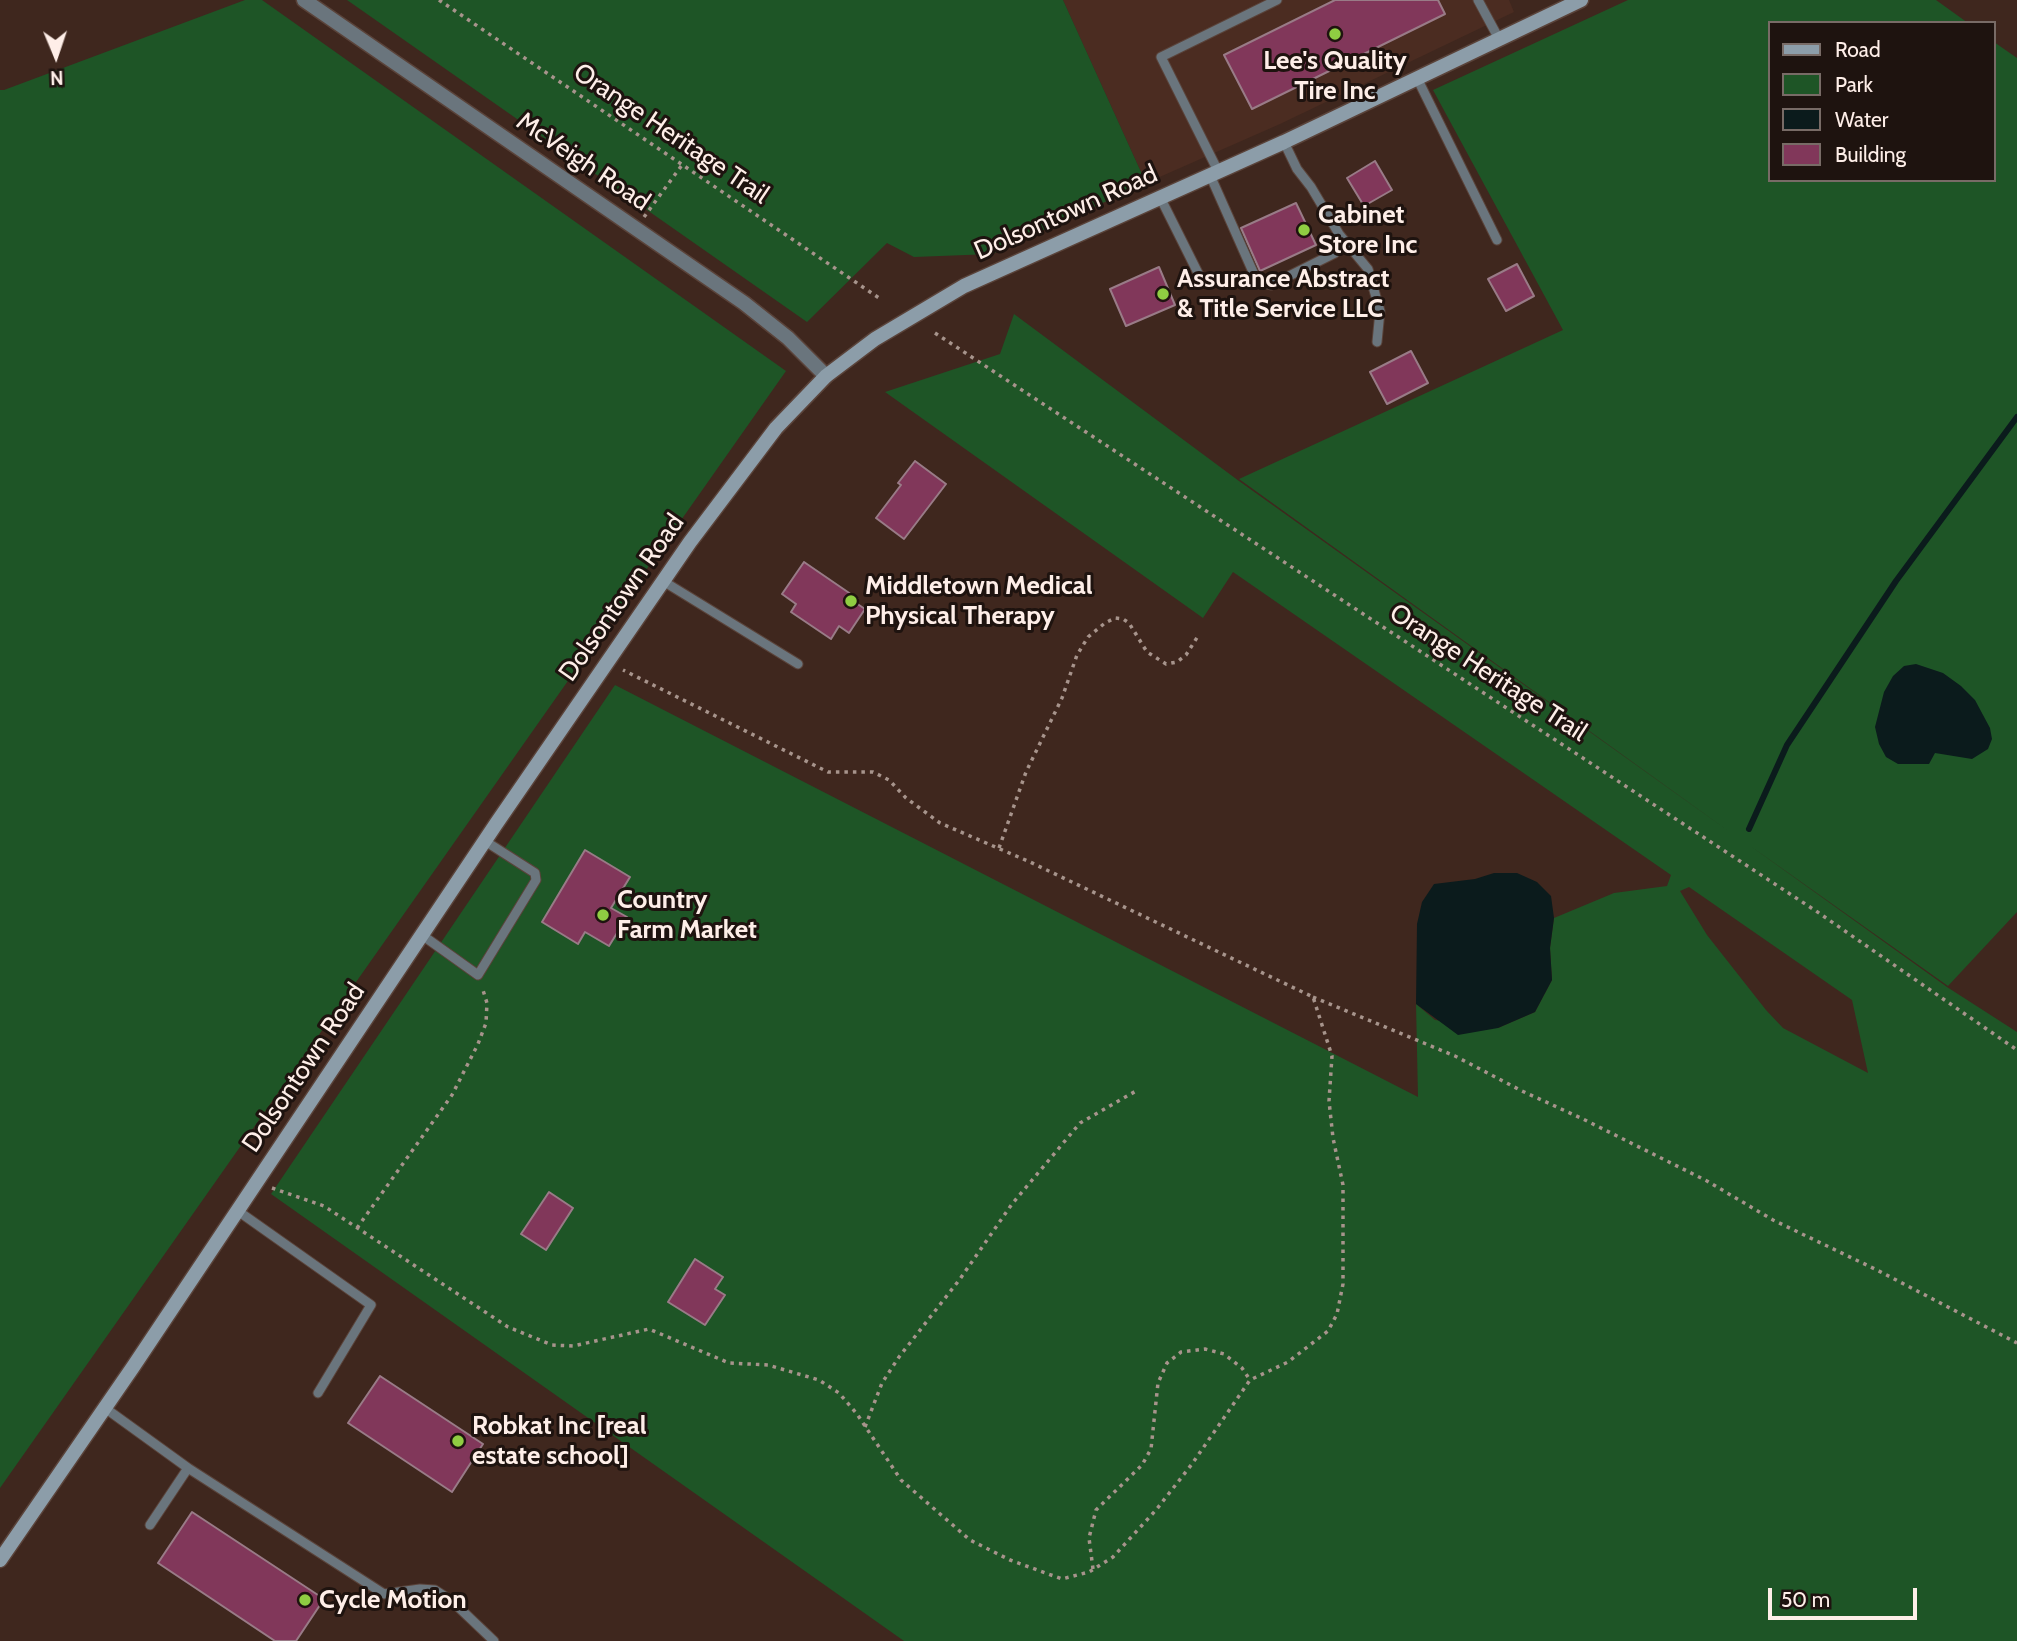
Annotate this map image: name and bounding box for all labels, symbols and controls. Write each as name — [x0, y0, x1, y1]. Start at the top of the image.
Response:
north arrow — [21, 21, 91, 91]
legend — [1769, 21, 1996, 182]
marker: Lee's Quality Tire Inc — [1327, 26, 1343, 42]
text: Road — [1835, 37, 1881, 62]
place label: Lee's Quality Tire Inc — [1263, 45, 1407, 106]
street label: Orange Heritage Trail — [567, 57, 775, 211]
text: N — [50, 66, 64, 89]
text: Park — [1835, 72, 1873, 97]
street label: McVeigh Road — [510, 106, 656, 218]
text: Water — [1835, 107, 1888, 132]
text: Building — [1835, 142, 1906, 167]
street label: Dolsontown Road — [970, 159, 1162, 267]
place label: Cabinet Store Inc — [1318, 199, 1417, 260]
marker: Cabinet Store Inc — [1296, 222, 1312, 238]
place label: Assurance Abstract & Title Service LLC — [1177, 263, 1389, 324]
marker: Assurance Abstract & Title Service LLC — [1155, 286, 1171, 302]
street label: Dolsontown Road — [553, 508, 691, 688]
place label: Middletown Medical Physical Therapy — [865, 570, 1093, 632]
marker: Middletown Medical Physical Therapy — [843, 593, 859, 609]
street label: Orange Heritage Trail — [1383, 598, 1593, 748]
place label: Country Farm Market — [617, 884, 757, 946]
marker: Country Farm Market — [595, 907, 611, 923]
street label: Dolsontown Road — [236, 978, 372, 1158]
place label: Robkat Inc [real estate school] — [472, 1410, 647, 1472]
marker: Robkat Inc [real estate school] — [450, 1433, 466, 1449]
scale bar — [1772, 1574, 1921, 1618]
place label: Cycle Motion — [319, 1584, 467, 1616]
text: 50 m — [1781, 1587, 1830, 1612]
marker: Cycle Motion — [297, 1592, 313, 1608]

